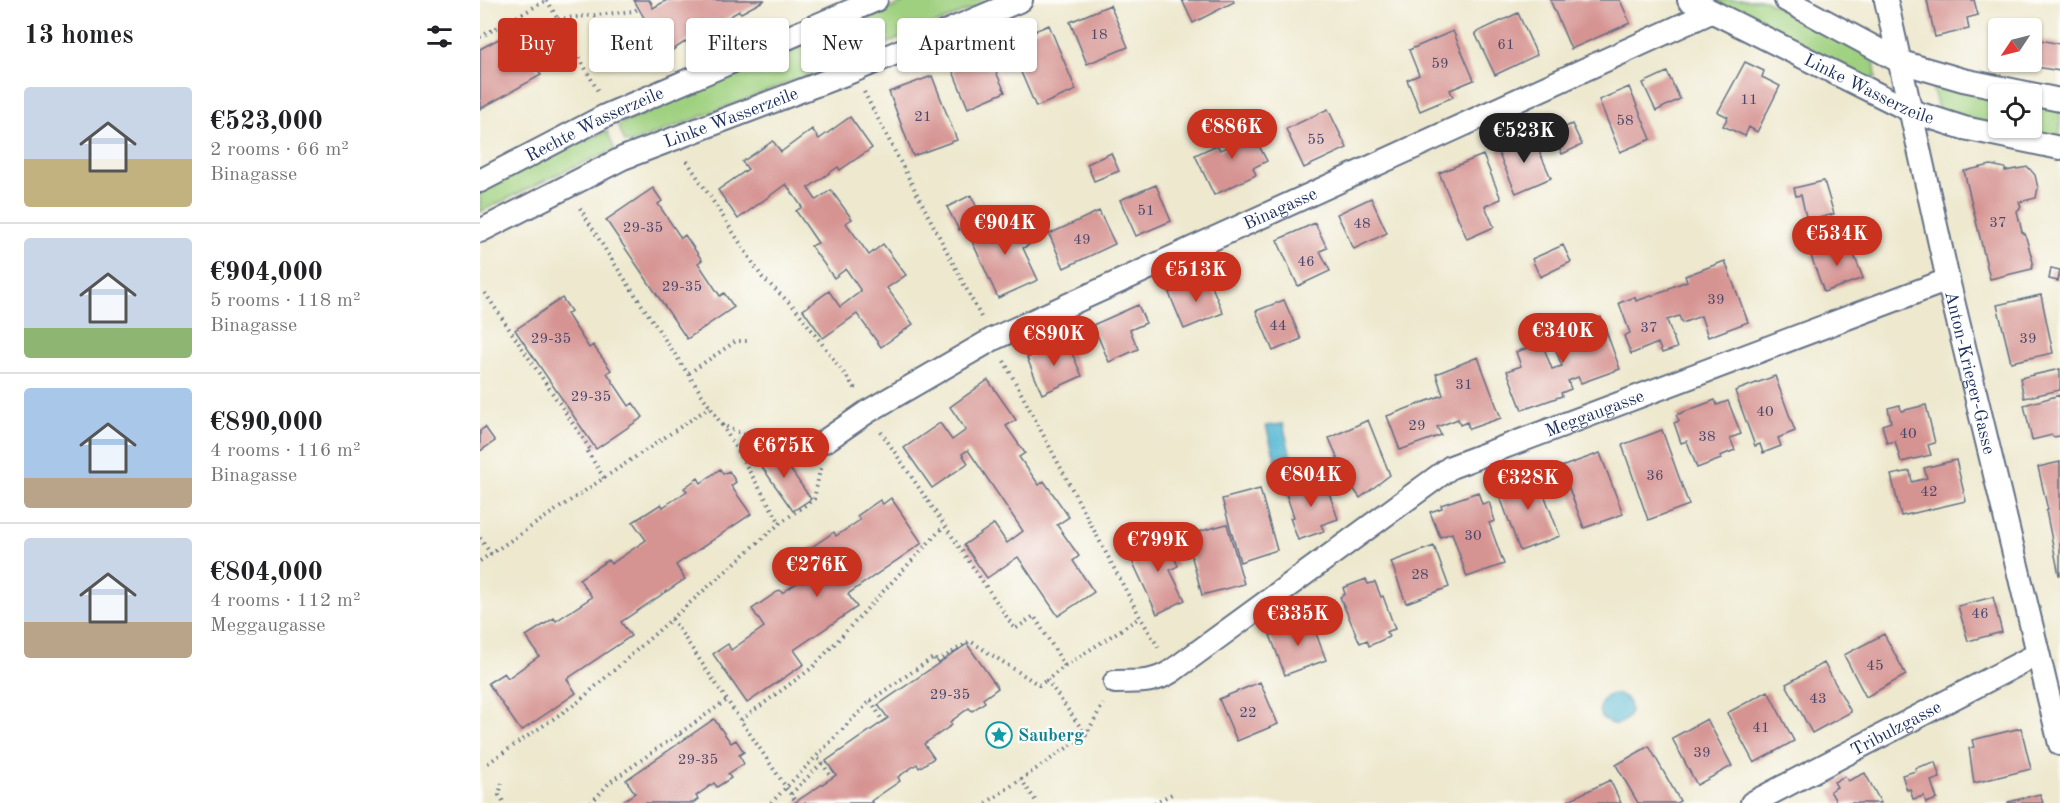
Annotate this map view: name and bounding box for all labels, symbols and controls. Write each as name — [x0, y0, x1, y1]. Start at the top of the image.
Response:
chip: Buy — [498, 18, 577, 72]
chip: Rent — [589, 18, 674, 72]
chip: Filters — [686, 18, 789, 72]
chip: New — [801, 18, 885, 72]
chip: Apartment — [897, 18, 1037, 72]
north arrow — [1988, 18, 2042, 72]
map controls — [1988, 18, 2042, 138]
icon: filters — [423, 20, 456, 53]
text: 13 homes — [24, 23, 133, 49]
house number: 18 — [1090, 28, 1108, 43]
house number: 61 — [1497, 38, 1515, 53]
street label: Linke Wasserzeile — [1801, 51, 1936, 128]
house number: 59 — [1431, 57, 1449, 72]
street label: Rechte Wasserzeile — [523, 84, 666, 166]
button: locate — [1988, 84, 2042, 138]
street label: Linke Wasserzeile — [662, 85, 801, 152]
house number: 11 — [1740, 93, 1758, 108]
text: €523,000 — [210, 109, 323, 135]
pin: €886K — [1190, 109, 1274, 160]
house number: 21 — [914, 110, 932, 125]
icon: home — [72, 111, 144, 183]
pin: €523K — [1482, 113, 1566, 164]
house number: 58 — [1616, 114, 1634, 129]
text: €886K — [1201, 118, 1263, 138]
text: €523K — [1493, 122, 1555, 142]
house number: 55 — [1307, 133, 1325, 148]
text: 2 rooms · 66 m² — [210, 140, 349, 160]
text: Binagasse — [210, 165, 297, 185]
street label: Binagasse — [1241, 185, 1320, 234]
house number: 51 — [1137, 204, 1155, 219]
pin: €904K — [963, 205, 1047, 256]
text: €904K — [974, 214, 1036, 234]
pin: €534K — [1795, 216, 1879, 267]
house number: 37 — [1989, 216, 2007, 231]
house number: 48 — [1353, 217, 1371, 232]
house number: 29-35 — [623, 221, 663, 236]
text: €534K — [1806, 225, 1868, 245]
house number: 49 — [1073, 233, 1091, 248]
pin: €513K — [1154, 252, 1238, 303]
house number: 46 — [1297, 255, 1315, 270]
text: €904,000 — [210, 260, 323, 286]
text: €513K — [1165, 261, 1227, 281]
icon: home — [72, 262, 144, 334]
house number: 29-35 — [662, 280, 702, 295]
street label: Anton-Krieger-Gasse — [1941, 289, 1998, 456]
text: 5 rooms · 118 m² — [210, 291, 360, 311]
house number: 39 — [1707, 293, 1725, 308]
pin: €340K — [1521, 313, 1605, 364]
text: Binagasse — [210, 316, 297, 336]
pin: €890K — [1012, 316, 1096, 367]
house number: 44 — [1269, 319, 1287, 334]
house number: 37 — [1640, 321, 1658, 336]
text: €340K — [1532, 322, 1594, 342]
text: €890K — [1023, 325, 1085, 345]
house number: 29-35 — [531, 332, 571, 347]
house number: 39 — [2019, 332, 2037, 347]
house number: 31 — [1455, 378, 1473, 393]
street label: Meggaugasse — [1543, 387, 1647, 441]
house number: 29-35 — [571, 390, 611, 405]
house number: 40 — [1756, 405, 1774, 420]
text: €890,000 — [210, 410, 323, 436]
icon: home — [72, 412, 144, 484]
house number: 29 — [1408, 419, 1426, 434]
house number: 40 — [1899, 427, 1917, 442]
pin: €675K — [742, 428, 826, 479]
house number: 38 — [1698, 430, 1716, 445]
text: €675K — [753, 437, 815, 457]
text: 4 rooms · 116 m² — [210, 441, 360, 461]
pin: €804K — [1269, 457, 1353, 508]
pin: €328K — [1486, 460, 1570, 511]
text: Binagasse — [210, 466, 297, 486]
text: €804K — [1280, 466, 1342, 486]
text: €328K — [1497, 469, 1559, 489]
house number: 36 — [1646, 469, 1664, 484]
house number: 42 — [1920, 485, 1938, 500]
pin: €799K — [1116, 522, 1200, 573]
house number: 30 — [1464, 529, 1482, 544]
text: €799K — [1127, 531, 1189, 551]
pin: €276K — [775, 547, 859, 598]
text: €276K — [786, 556, 848, 576]
text: €804,000 — [210, 560, 323, 586]
icon: home — [72, 562, 144, 634]
house number: 28 — [1411, 568, 1429, 583]
text: 4 rooms · 112 m² — [210, 591, 360, 611]
pin: €335K — [1256, 596, 1340, 647]
text: €335K — [1267, 605, 1329, 625]
house number: 46 — [1971, 607, 1989, 622]
text: Meggaugasse — [210, 616, 325, 636]
house number: 45 — [1866, 659, 1884, 674]
house number: 29-35 — [930, 688, 970, 703]
house number: 43 — [1809, 692, 1827, 707]
street label: Tribulzgasse — [1848, 698, 1944, 760]
house number: 22 — [1239, 706, 1257, 721]
place icon: Sauberg — [984, 720, 1014, 750]
house number: 41 — [1752, 721, 1770, 736]
place label: Sauberg — [1018, 727, 1084, 745]
house number: 39 — [1693, 746, 1711, 761]
house number: 29-35 — [678, 753, 718, 768]

